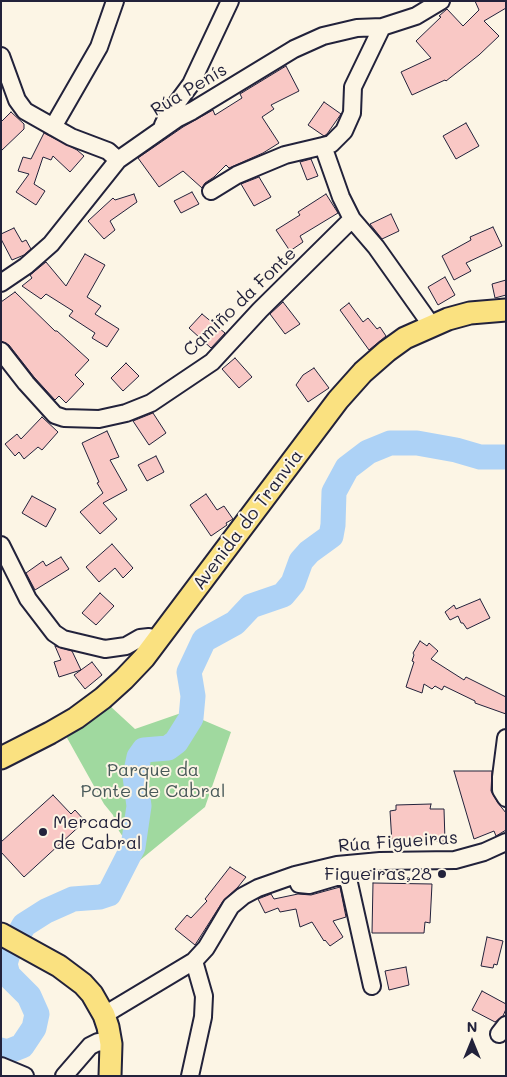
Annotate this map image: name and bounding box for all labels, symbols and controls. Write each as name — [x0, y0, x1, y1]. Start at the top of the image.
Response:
street label: Rúa Penís — [147, 59, 231, 121]
street label: Camiño da Fonte — [179, 243, 301, 361]
street label: Avenida do Tranvia — [188, 446, 308, 594]
park label: Parque da Ponte de Cabral — [80, 759, 226, 802]
place label: Mercado de Cabral — [53, 811, 142, 854]
marker: Mercado de Cabral — [37, 826, 49, 838]
street label: Rúa Figueiras — [337, 827, 459, 857]
place label: Figueiras,28 — [324, 863, 432, 885]
marker: Figueiras,28 — [436, 868, 448, 880]
north arrow — [447, 1017, 497, 1067]
text: N — [467, 1017, 477, 1036]

